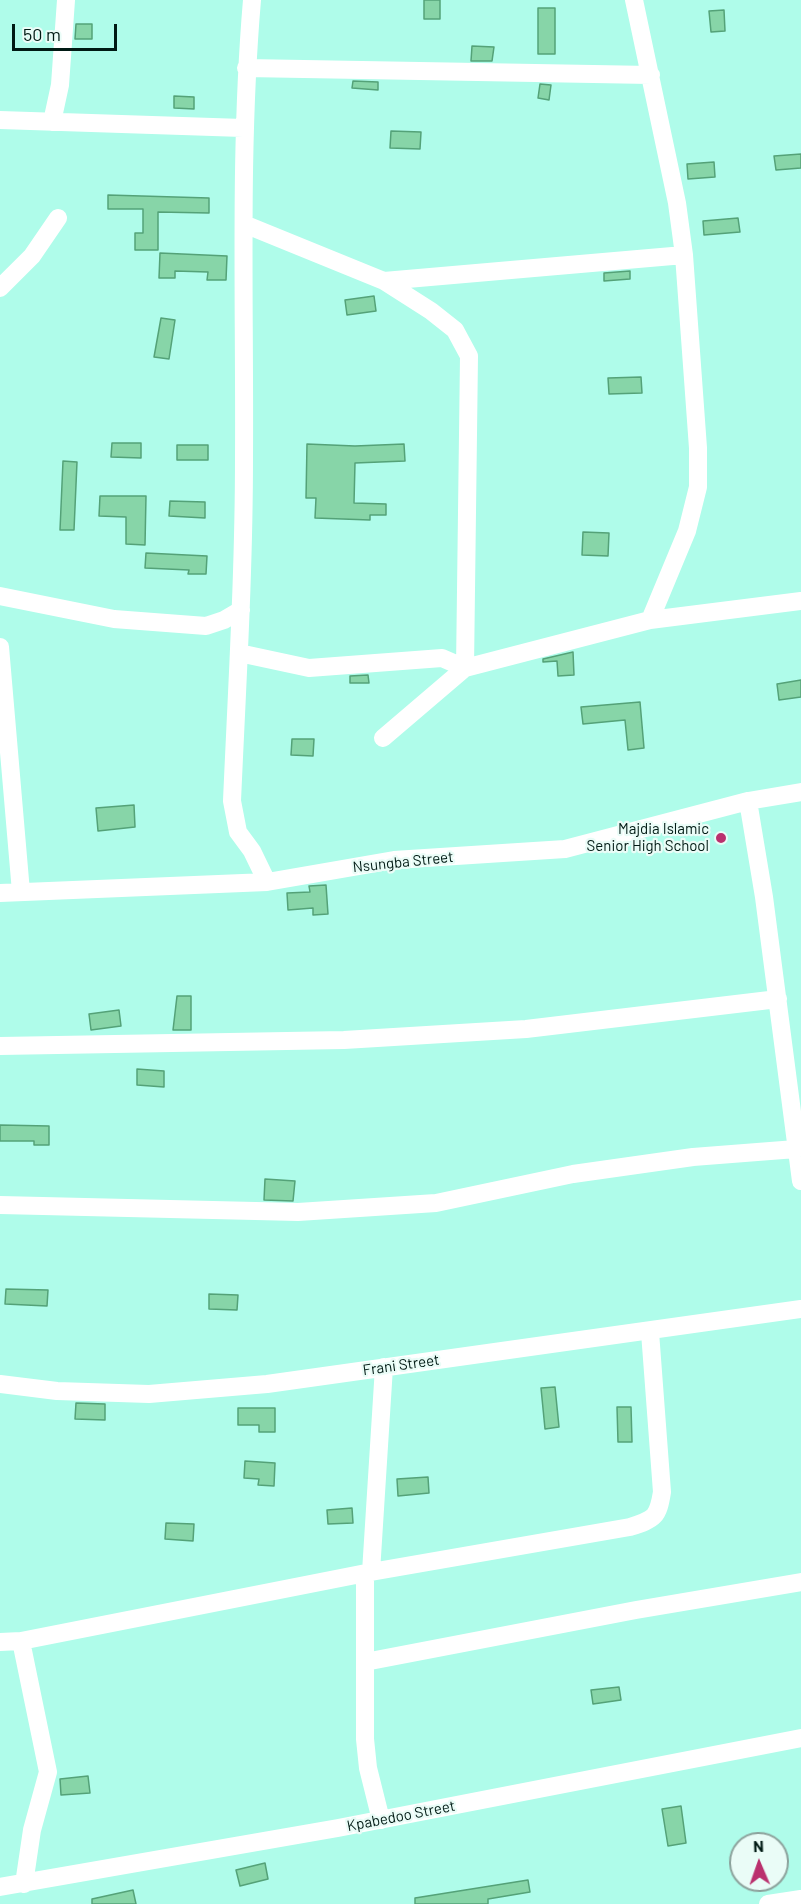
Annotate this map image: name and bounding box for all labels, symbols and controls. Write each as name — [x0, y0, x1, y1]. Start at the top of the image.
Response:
scale bar — [15, 12, 120, 50]
text: 50 m — [23, 23, 61, 45]
place label: Majdia Islamic Senior High School — [587, 820, 709, 855]
marker: Majdia Islamic Senior High School — [714, 831, 728, 845]
street label: Nsungba Street — [352, 848, 454, 876]
street label: Frani Street — [361, 1351, 441, 1379]
street label: Kpabedoo Street — [345, 1797, 457, 1835]
north arrow — [729, 1832, 789, 1892]
text: N — [753, 1836, 764, 1855]

